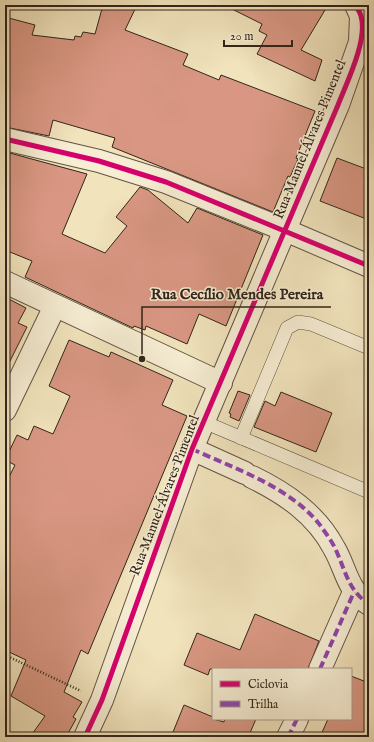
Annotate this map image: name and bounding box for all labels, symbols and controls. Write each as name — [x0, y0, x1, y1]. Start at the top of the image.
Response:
scale bar — [224, 22, 292, 48]
text: 20 m — [230, 29, 253, 44]
street label: Rua Manuel Álvares Pimentel — [269, 56, 350, 222]
callout: Rua Cecílio Mendes Pereira — [142, 280, 331, 307]
text: Rua Cecílio Mendes Pereira — [151, 285, 324, 304]
street label: Rua Manuel Álvares Pimentel — [125, 412, 204, 578]
legend — [212, 668, 352, 720]
text: Ciclovia — [248, 677, 289, 692]
text: Trilha — [248, 697, 279, 712]

